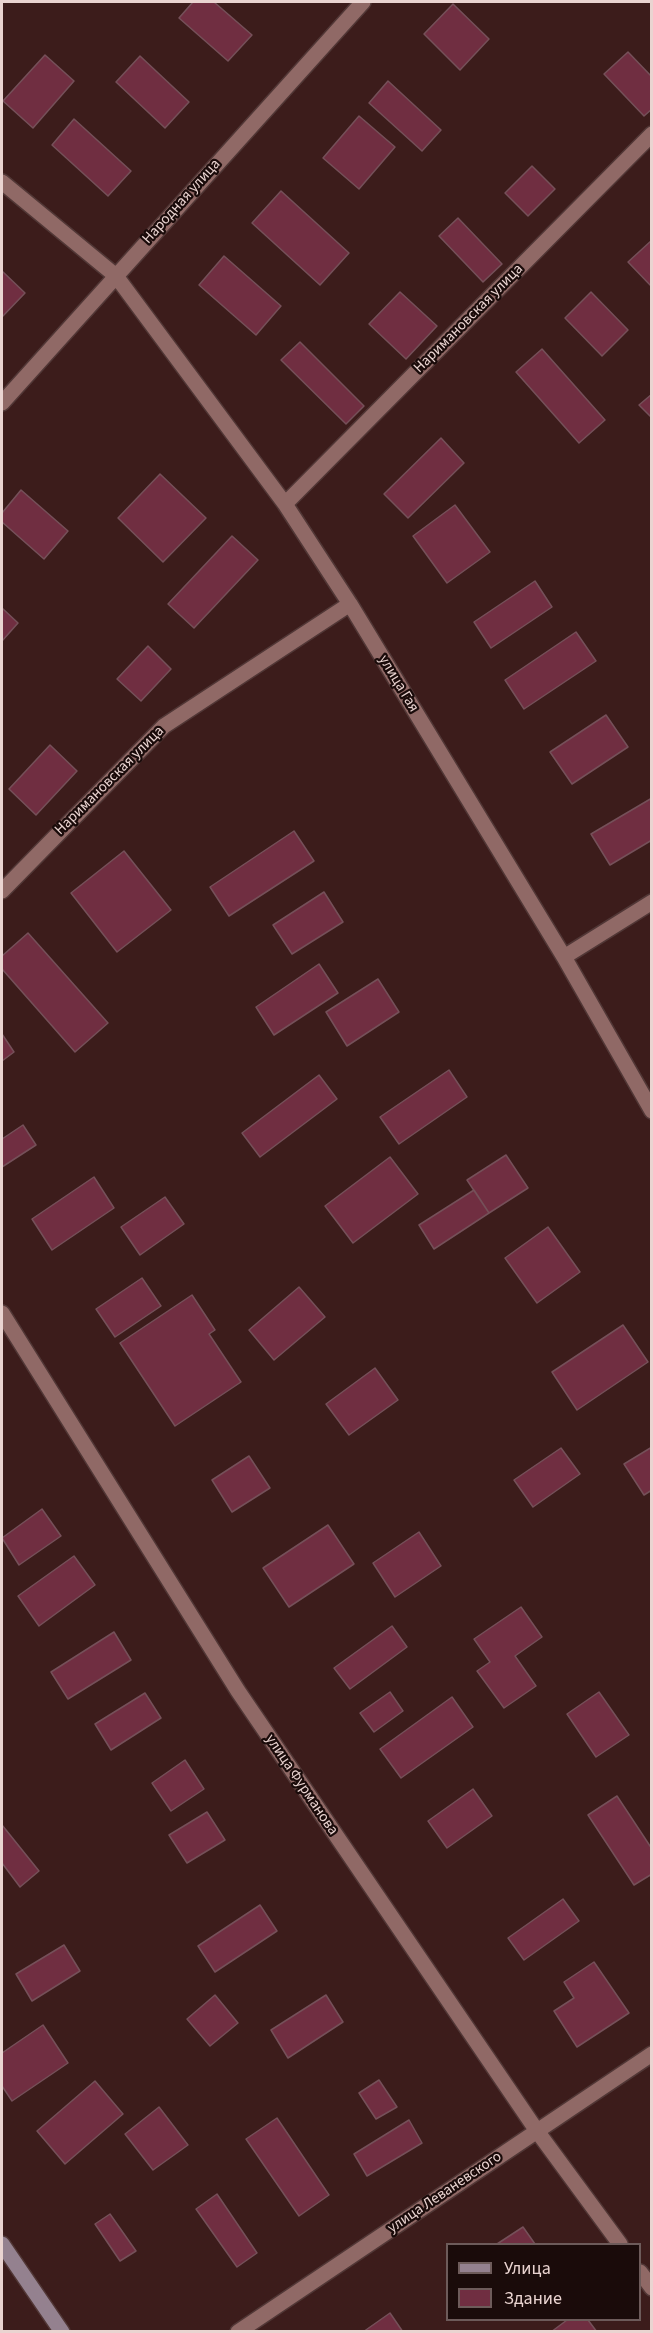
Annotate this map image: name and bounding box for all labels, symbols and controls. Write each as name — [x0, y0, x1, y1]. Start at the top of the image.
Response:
street label: Народная улица — [139, 156, 225, 248]
street label: Наримановская улица — [411, 261, 527, 377]
street label: улица Гая — [374, 652, 422, 716]
street label: Наримановская улица — [52, 723, 168, 839]
street label: улица Фурманова — [261, 1731, 341, 1839]
street label: улица Леваневского — [385, 2148, 505, 2238]
legend — [446, 2243, 641, 2321]
text: Улица — [504, 2256, 551, 2281]
text: Здание — [504, 2286, 562, 2311]

